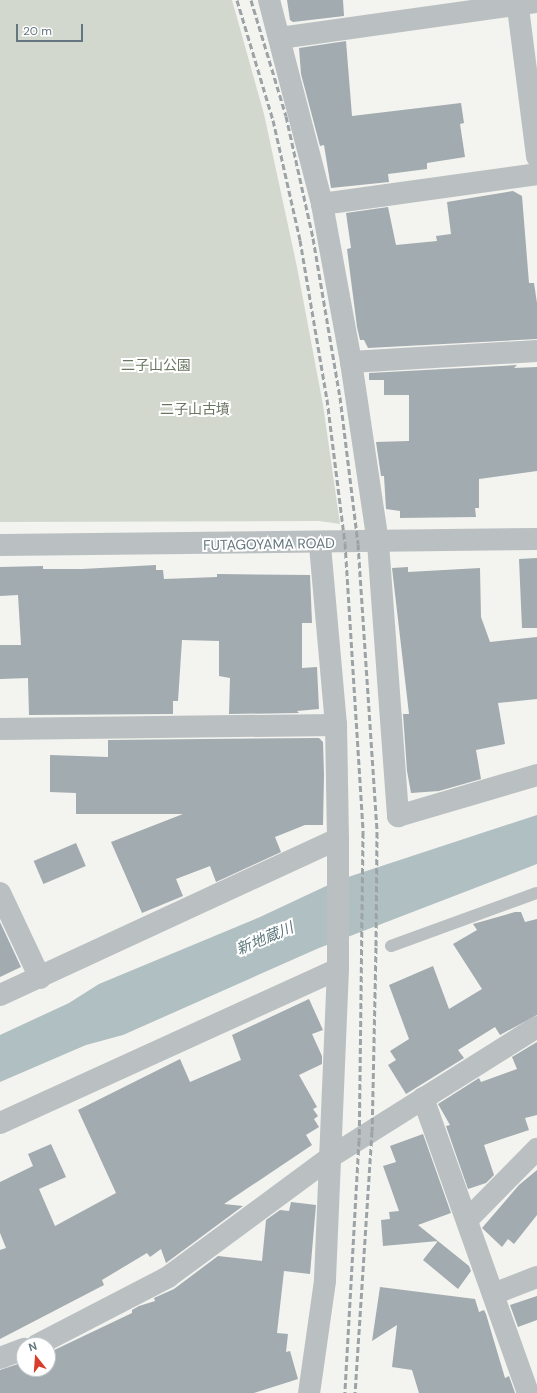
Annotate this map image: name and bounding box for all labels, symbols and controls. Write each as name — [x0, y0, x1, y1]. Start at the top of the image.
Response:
scale bar — [18, 16, 85, 42]
text: 20 m — [23, 23, 52, 39]
park label: 二子山公園 — [121, 357, 191, 373]
park label: 二子山古墳 — [160, 401, 230, 417]
street label: FUTAGOYAMA ROAD — [203, 534, 335, 554]
water label: 新地蔵川 — [234, 919, 296, 959]
north arrow — [16, 1337, 56, 1377]
text: N — [27, 1339, 39, 1354]

